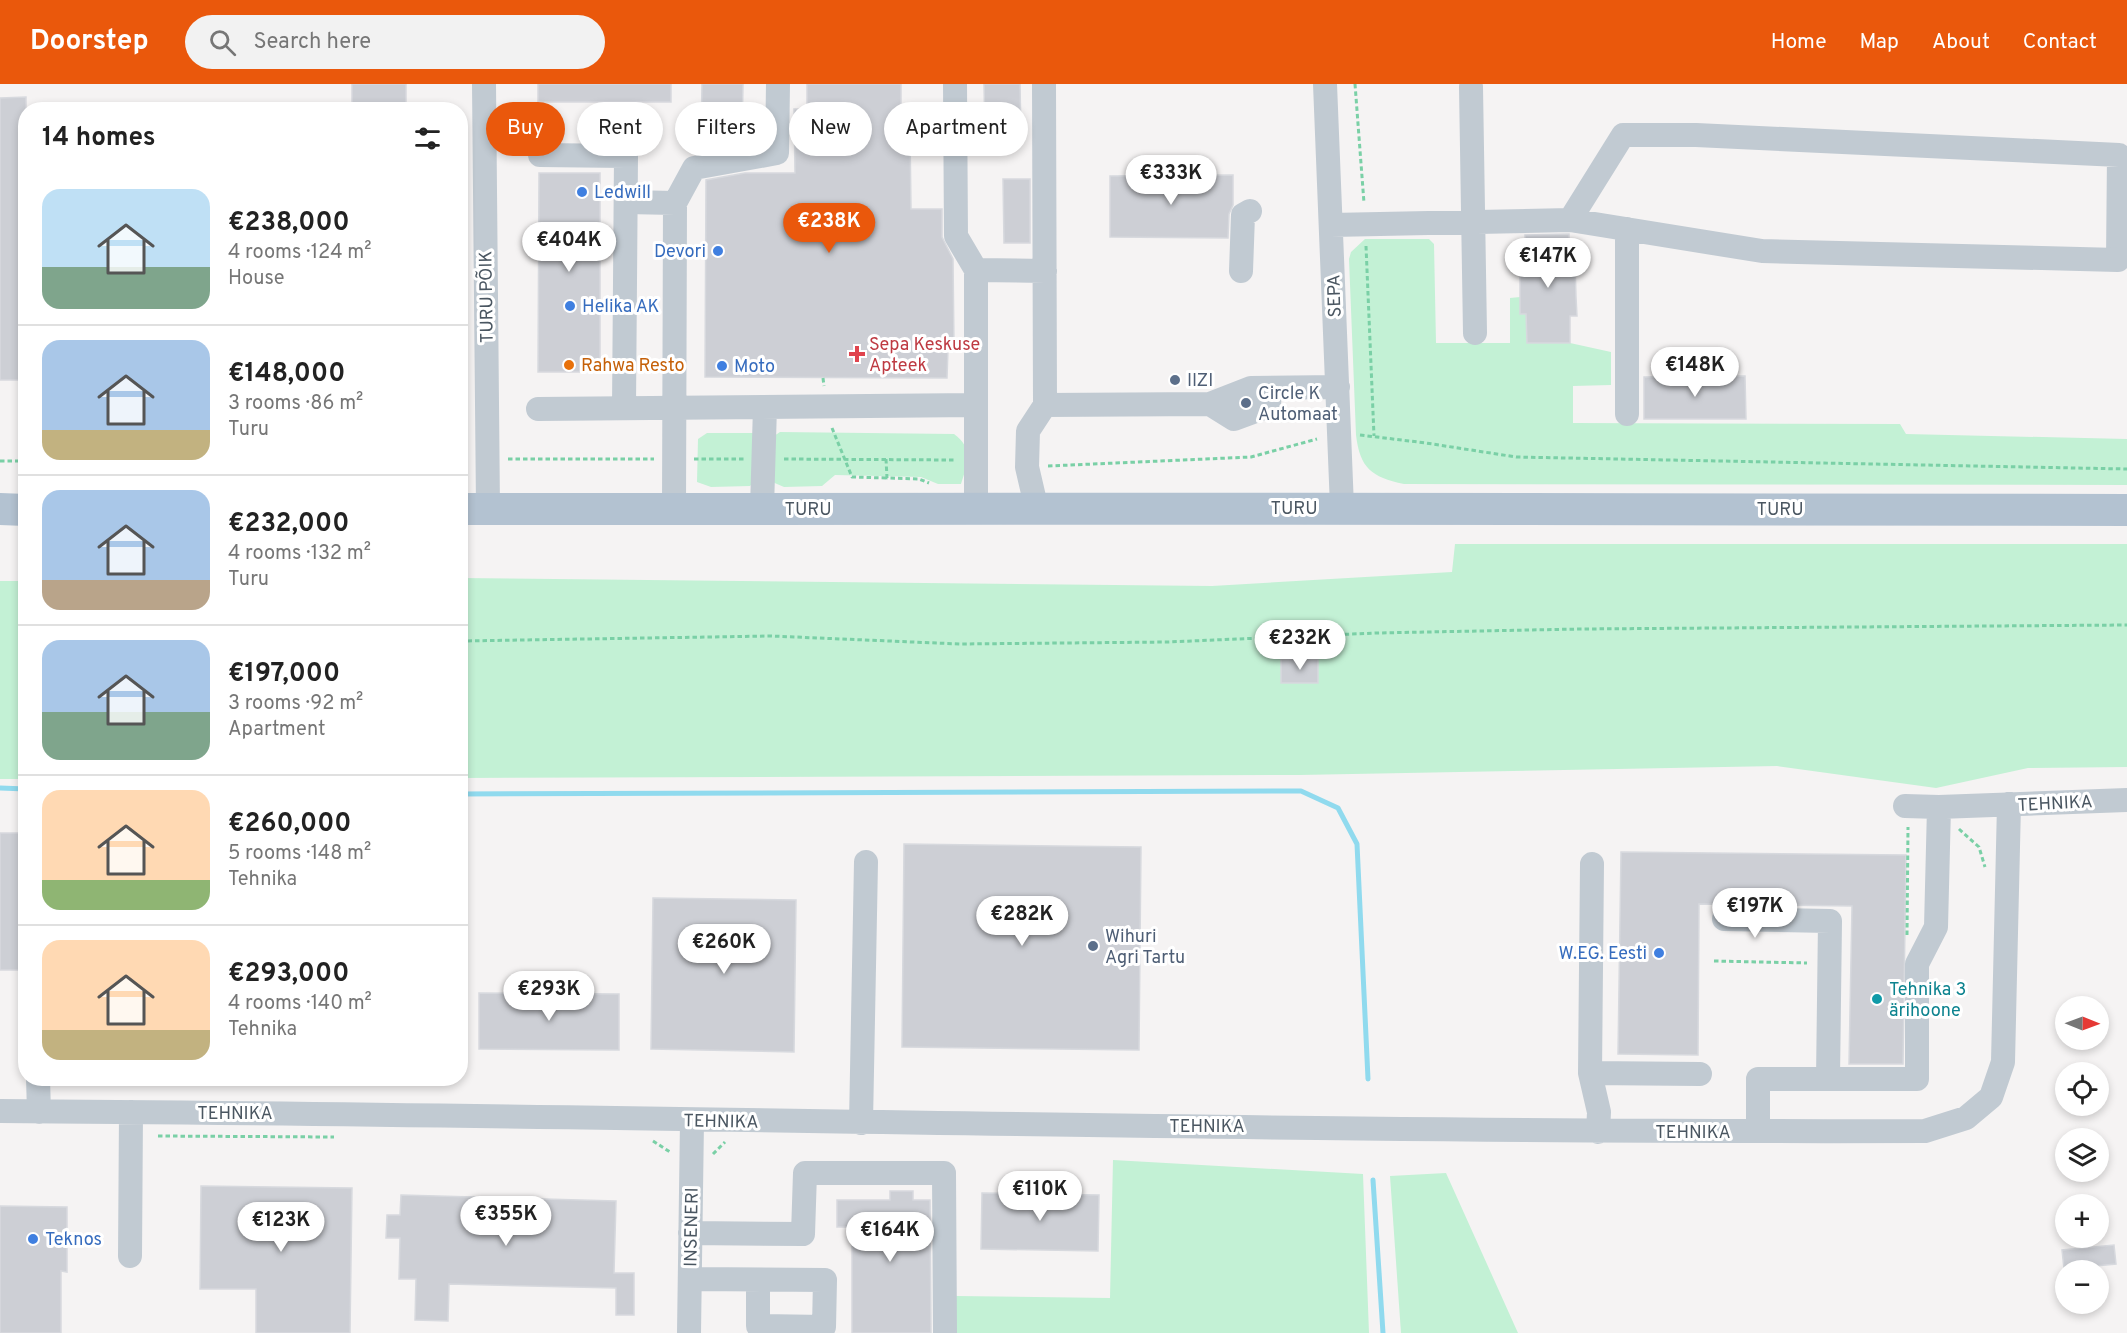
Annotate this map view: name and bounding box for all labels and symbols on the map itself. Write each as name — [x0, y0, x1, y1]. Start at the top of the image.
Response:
pin: €333K — [1129, 155, 1213, 206]
place label: Ledwill — [594, 182, 651, 205]
marker: Ledwill — [575, 185, 589, 199]
pin: €238K — [787, 203, 871, 254]
pin: €404K — [527, 222, 611, 273]
pin: €147K — [1506, 238, 1590, 289]
place label: Devori — [654, 241, 706, 264]
marker: Devori — [711, 244, 725, 258]
street label: TURU PÕIK — [473, 250, 500, 343]
street label: SEPA — [1323, 274, 1348, 318]
place label: Helika AK — [582, 296, 660, 319]
marker: Helika AK — [563, 299, 577, 313]
place label: Sepa Keskuse Apteek — [869, 334, 980, 378]
marker: Sepa Keskuse Apteek — [850, 347, 864, 361]
pin: €148K — [1653, 347, 1737, 398]
place label: Rahwa Resto — [581, 355, 685, 378]
place label: Moto — [734, 356, 775, 379]
marker: Rahwa Resto — [562, 358, 576, 372]
marker: Moto — [715, 359, 729, 373]
place label: IIZI — [1187, 370, 1213, 393]
marker: IIZI — [1168, 373, 1182, 387]
place label: Circle K Automaat — [1258, 383, 1338, 427]
marker: Circle K Automaat — [1239, 396, 1253, 410]
street label: TURU — [1270, 498, 1318, 521]
street label: TURU — [784, 499, 832, 522]
street label: TURU — [1756, 499, 1804, 522]
pin: €232K — [1258, 620, 1342, 671]
street label: TEHNIKA — [2017, 791, 2093, 818]
pin: €197K — [1713, 888, 1797, 939]
pin: €282K — [980, 896, 1064, 947]
pin: €260K — [682, 924, 766, 975]
place label: Wihuri Agri Tartu — [1105, 926, 1185, 970]
marker: Wihuri Agri Tartu — [1086, 939, 1100, 953]
place label: W.EG. Eesti — [1559, 943, 1647, 966]
marker: W.EG. Eesti — [1652, 946, 1666, 960]
pin: €293K — [507, 971, 591, 1022]
place label: Tehnika 3 ärihoone — [1889, 979, 1966, 1023]
marker: Tehnika 3 ärihoone — [1870, 992, 1884, 1006]
north arrow — [2055, 996, 2109, 1050]
street label: TEHNIKA — [197, 1103, 273, 1126]
street label: TEHNIKA — [683, 1110, 759, 1135]
street label: TEHNIKA — [1169, 1116, 1245, 1139]
street label: TEHNIKA — [1655, 1122, 1731, 1145]
pin: €110K — [998, 1171, 1082, 1222]
street label: INSENERI — [680, 1187, 705, 1267]
pin: €355K — [464, 1196, 548, 1247]
pin: €123K — [239, 1202, 323, 1253]
pin: €164K — [848, 1212, 932, 1263]
place label: Teknos — [45, 1229, 102, 1252]
marker: Teknos — [26, 1232, 40, 1246]

